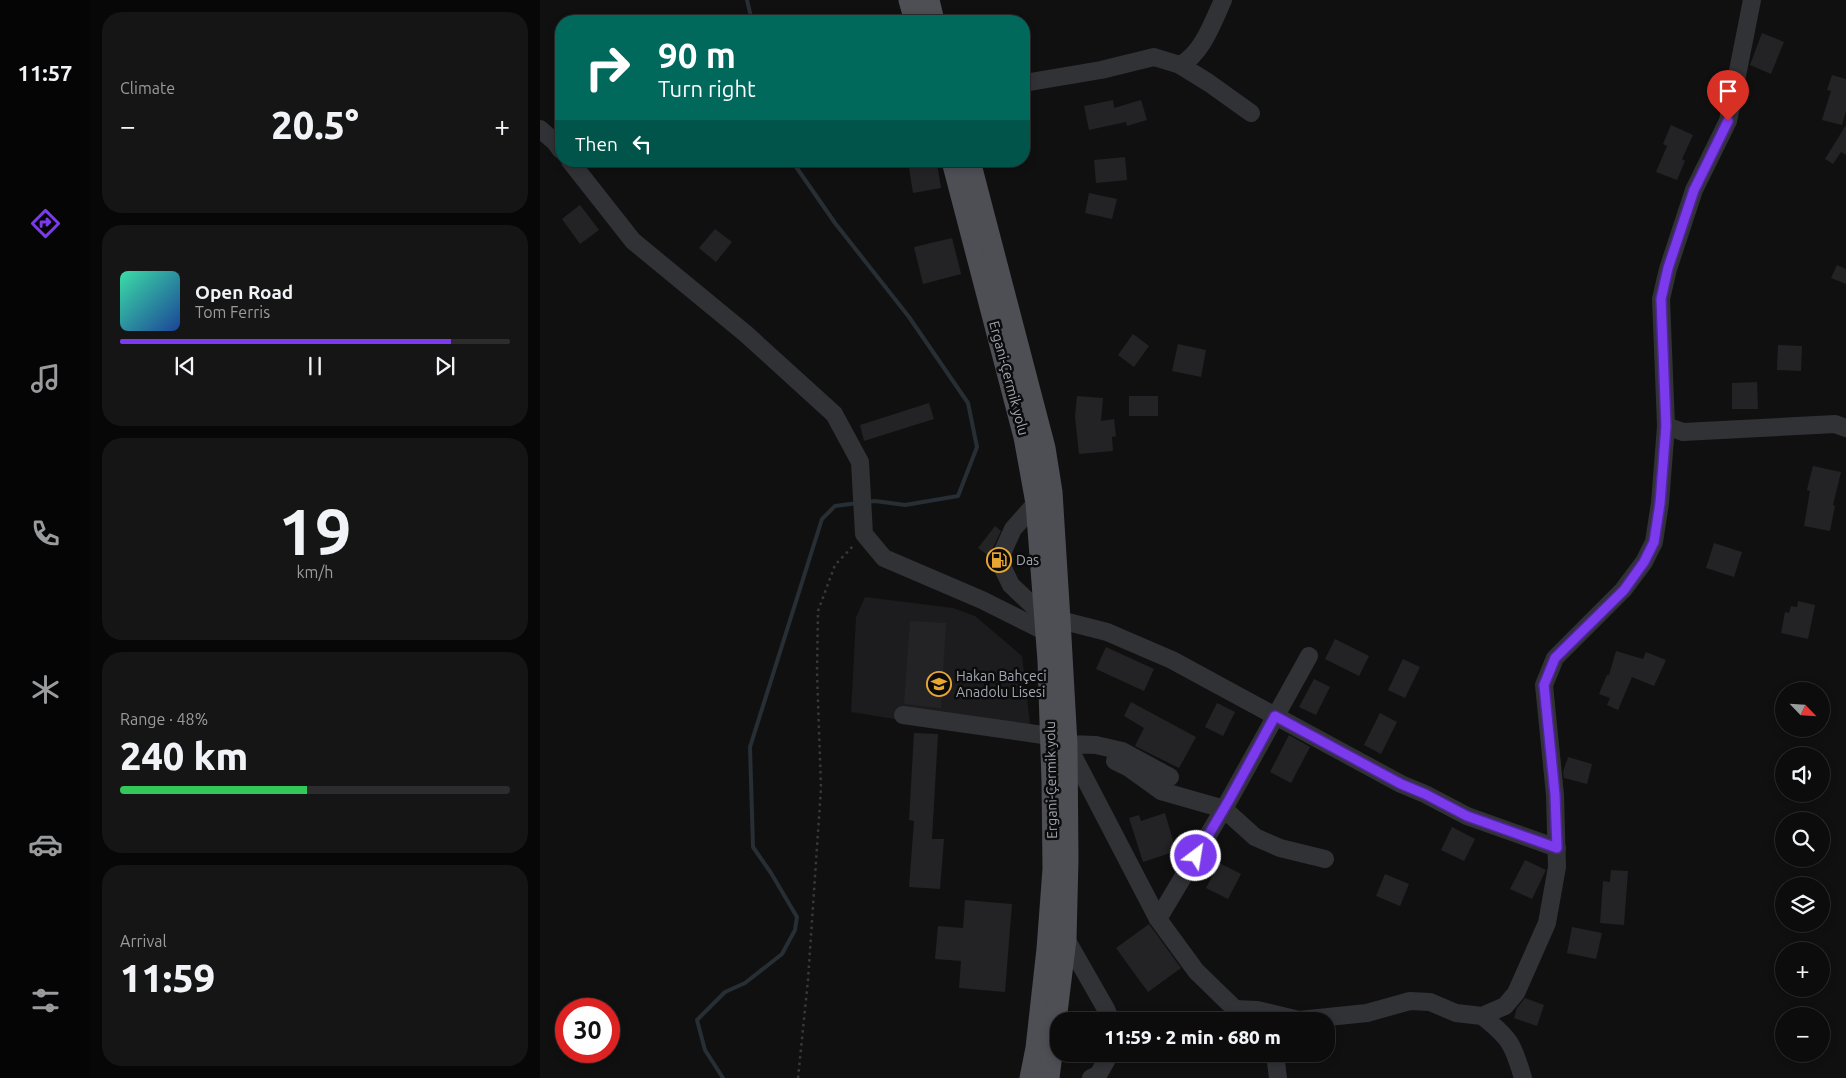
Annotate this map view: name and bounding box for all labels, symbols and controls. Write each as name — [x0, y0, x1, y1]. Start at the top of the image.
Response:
icon: right — [575, 35, 640, 100]
text: 90 m — [658, 35, 736, 75]
text: 11:57 — [17, 60, 73, 85]
pin — [1707, 70, 1749, 121]
text: Turn right — [658, 76, 756, 101]
icon: arrive — [1714, 77, 1742, 105]
text: Climate — [120, 79, 175, 97]
text: 20.5° — [271, 104, 359, 146]
text: − — [120, 110, 136, 141]
text: + — [494, 110, 510, 141]
icon: left — [628, 130, 656, 158]
text: Then — [575, 133, 618, 155]
icon: directions — [28, 206, 63, 241]
text: Open Road — [195, 281, 293, 303]
text: Tom Ferris — [195, 303, 270, 321]
street label: Ergani-Çermik yolu — [986, 319, 1032, 437]
icon: previous — [171, 352, 199, 380]
icon: pause — [301, 352, 329, 380]
icon: next — [431, 352, 459, 380]
icon: music — [28, 361, 63, 396]
text: 19 — [278, 494, 352, 567]
icon: phone — [28, 516, 63, 551]
fuel station icon: Das — [986, 547, 1012, 573]
place label: Das — [1016, 552, 1039, 568]
text: km/h — [297, 563, 333, 581]
place label: Hakan Bahçeci Anadolu Lisesi — [956, 668, 1047, 700]
school or university icon: Hakan Bahçeci Anadolu Lisesi — [926, 671, 952, 697]
icon: climate — [28, 672, 63, 707]
north arrow — [1775, 682, 1830, 738]
map controls — [1775, 682, 1830, 1062]
text: Range · 48% — [120, 710, 208, 728]
street label: Ergani-Çermik yolu — [1042, 721, 1060, 839]
text: 240 km — [120, 735, 248, 777]
button: sound — [1775, 747, 1830, 802]
button: search — [1775, 812, 1830, 867]
icon: car — [28, 827, 63, 862]
position arrow — [1169, 829, 1221, 881]
button: layers — [1775, 877, 1830, 932]
text: Arrival — [120, 932, 167, 950]
button: + — [1775, 942, 1830, 997]
text: 11:59 — [120, 957, 215, 999]
icon: filters — [28, 983, 63, 1018]
speed limit sign: 30 — [555, 998, 620, 1063]
button: − — [1775, 1007, 1830, 1062]
text: 11:59 · 2 min · 680 m — [1104, 1026, 1281, 1048]

